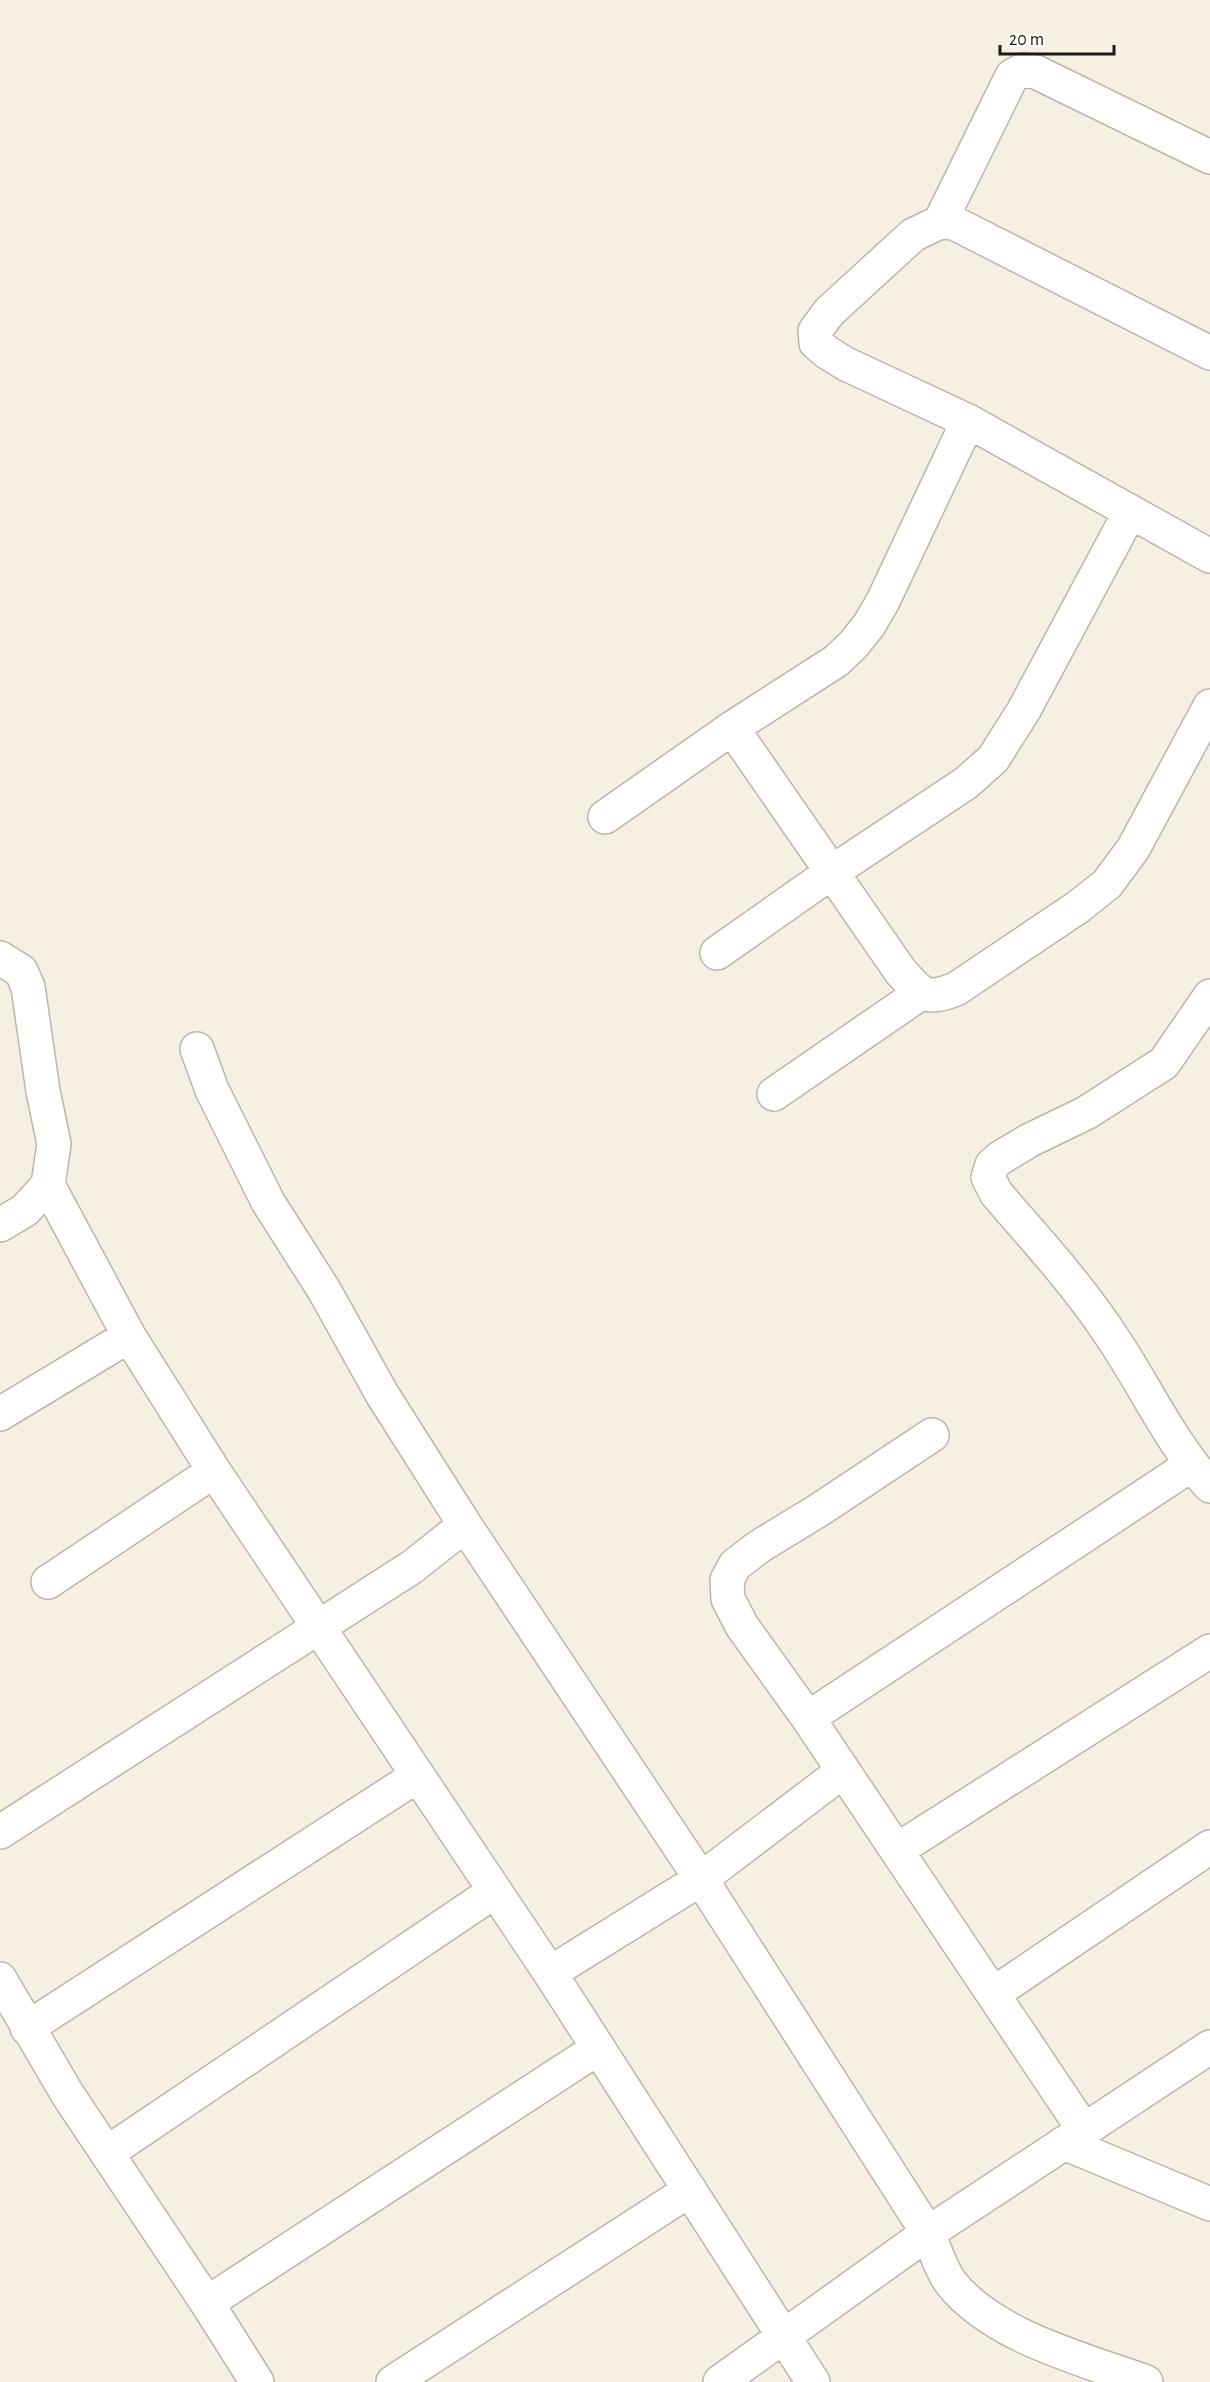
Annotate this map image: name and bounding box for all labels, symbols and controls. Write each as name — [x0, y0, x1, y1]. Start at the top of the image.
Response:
scale bar — [1000, 18, 1114, 56]
text: 20 m — [1009, 31, 1044, 49]

